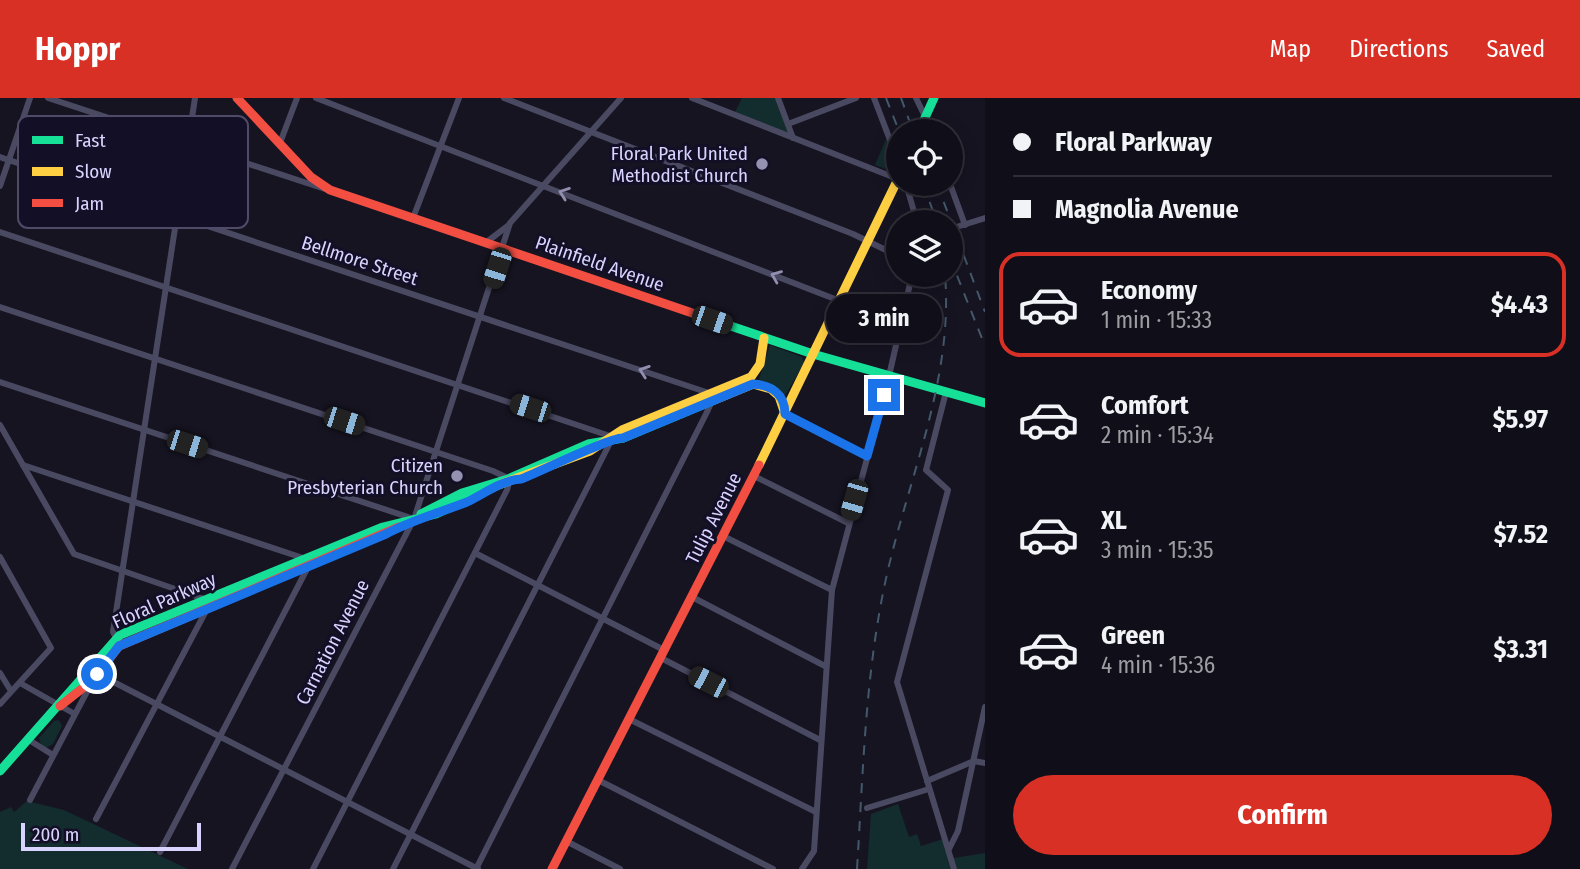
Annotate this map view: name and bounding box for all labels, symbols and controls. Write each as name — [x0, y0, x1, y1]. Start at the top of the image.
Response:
text: Hoppr — [35, 29, 120, 69]
text: Map — [1270, 35, 1311, 63]
text: Directions — [1349, 35, 1448, 63]
text: Saved — [1486, 35, 1545, 63]
legend — [18, 116, 248, 228]
map controls — [886, 119, 963, 287]
button: locate — [886, 119, 963, 196]
text: Floral Parkway — [1055, 127, 1212, 158]
text: Fast — [75, 129, 106, 152]
place label: Floral Park United Methodist Church — [611, 142, 748, 187]
marker: Floral Park United Methodist Church — [754, 156, 770, 172]
text: Slow — [75, 160, 112, 183]
one-way arrow — [559, 187, 571, 201]
text: Jam — [75, 192, 104, 215]
text: Magnolia Avenue — [1055, 194, 1239, 225]
button: layers — [886, 210, 963, 287]
street label: Bellmore Street — [299, 231, 422, 290]
street label: Plainfield Avenue — [532, 231, 667, 296]
car — [481, 245, 514, 291]
one-way arrow — [771, 270, 783, 284]
icon: car — [1017, 273, 1080, 336]
text: Economy — [1101, 275, 1197, 306]
text: $4.43 — [1491, 289, 1548, 320]
callout: 3 min — [826, 294, 942, 342]
car — [689, 303, 736, 337]
text: 3 min — [858, 304, 910, 332]
text: 1 min · 15:33 — [1101, 306, 1212, 334]
one-way arrow — [639, 365, 651, 379]
route end — [868, 379, 900, 411]
icon: car — [1017, 388, 1080, 451]
text: Comfort — [1101, 390, 1189, 421]
car — [507, 392, 554, 424]
text: $5.97 — [1493, 404, 1548, 435]
car — [321, 405, 368, 437]
text: 2 min · 15:34 — [1101, 421, 1214, 449]
car — [164, 428, 211, 460]
place label: Citizen Presbyterian Church — [287, 454, 443, 499]
marker: Citizen Presbyterian Church — [449, 468, 465, 484]
street label: Tulip Avenue — [681, 469, 746, 568]
car — [839, 477, 870, 523]
icon: car — [1017, 503, 1080, 566]
text: XL — [1101, 505, 1127, 536]
text: $7.52 — [1494, 519, 1548, 550]
text: 3 min · 15:35 — [1101, 536, 1214, 564]
street label: Floral Parkway — [109, 567, 220, 634]
street label: Carnation Avenue — [291, 576, 374, 709]
icon: car — [1017, 618, 1080, 681]
text: Green — [1101, 620, 1165, 651]
text: $3.31 — [1494, 634, 1548, 665]
text: 4 min · 15:36 — [1101, 651, 1215, 679]
route start — [81, 658, 113, 690]
car — [685, 663, 732, 701]
button: Confirm — [1013, 775, 1552, 855]
scale bar — [21, 820, 201, 852]
text: 200 m — [32, 823, 79, 846]

